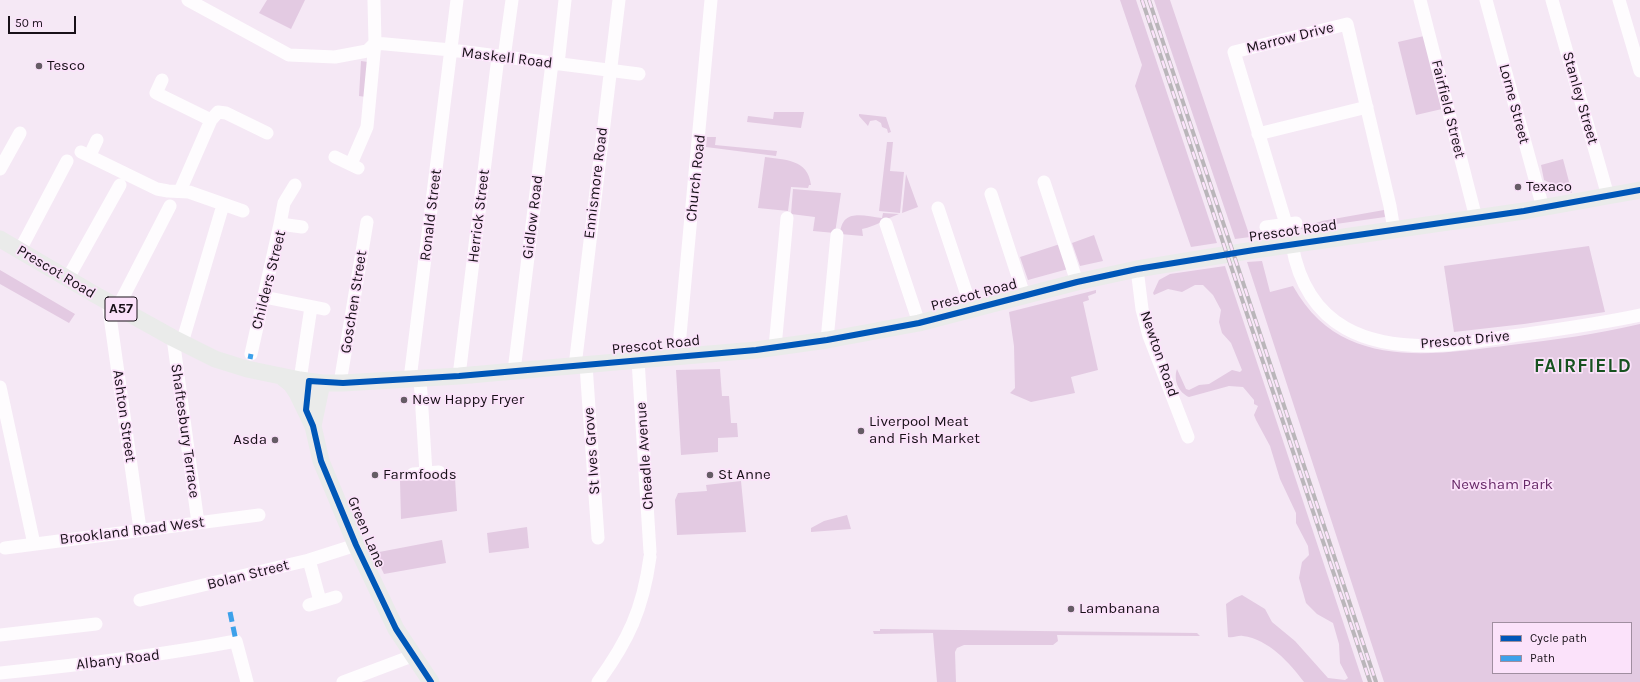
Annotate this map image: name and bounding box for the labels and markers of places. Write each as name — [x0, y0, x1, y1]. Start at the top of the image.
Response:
place label: Tesco — [47, 57, 85, 75]
marker: Tesco — [34, 61, 44, 71]
place label: Texaco — [1526, 178, 1572, 196]
marker: Texaco — [1513, 182, 1523, 192]
place label: New Happy Fryer — [412, 391, 524, 409]
marker: New Happy Fryer — [399, 395, 409, 405]
place label: Liverpool Meat and Fish Market — [869, 413, 980, 448]
marker: Liverpool Meat and Fish Market — [856, 426, 866, 436]
place label: Asda — [233, 431, 267, 449]
marker: Asda — [270, 435, 280, 445]
place label: Farmfoods — [383, 466, 457, 484]
place label: St Anne — [718, 466, 771, 484]
marker: Farmfoods — [370, 470, 380, 480]
marker: St Anne — [705, 470, 715, 480]
place label: Lambanana — [1079, 600, 1160, 618]
marker: Lambanana — [1066, 604, 1076, 614]

